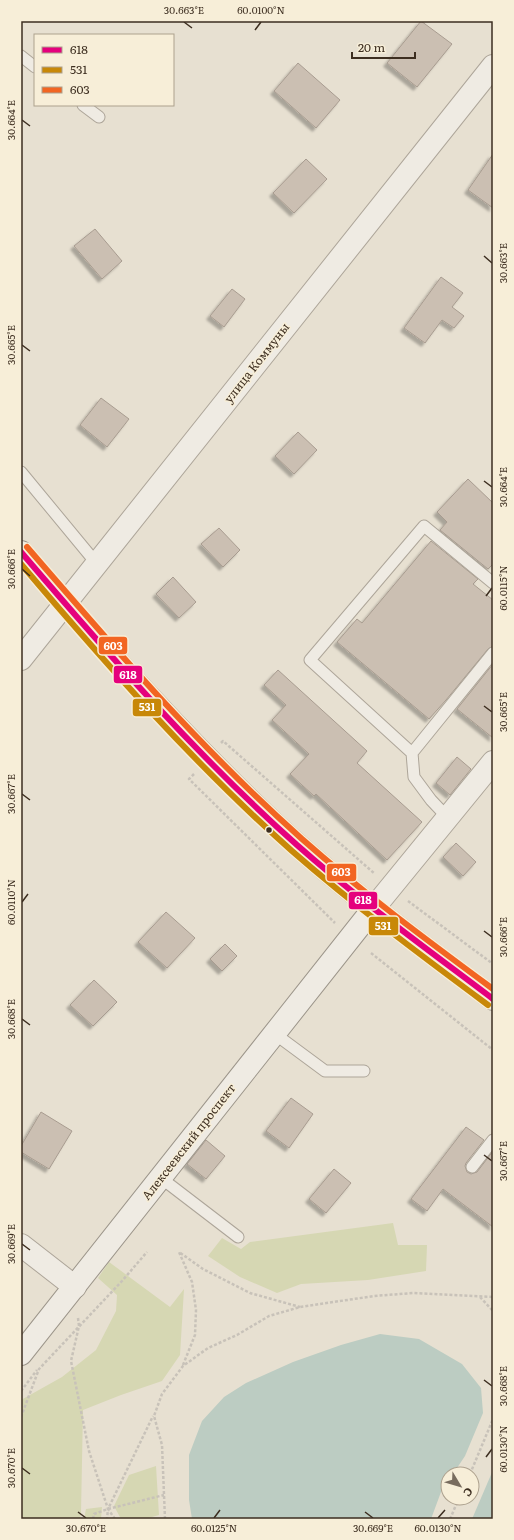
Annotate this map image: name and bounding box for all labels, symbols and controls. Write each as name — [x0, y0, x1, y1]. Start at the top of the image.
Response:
text: 30.663°E — [164, 2, 204, 17]
text: 60.0100°N — [237, 2, 285, 17]
legend — [34, 34, 174, 106]
scale bar — [352, 34, 415, 60]
text: 20 m — [358, 38, 385, 56]
text: 618 — [70, 40, 88, 58]
text: 531 — [70, 60, 88, 78]
text: 603 — [70, 80, 90, 98]
text: 30.664°E — [3, 100, 18, 140]
text: 30.663°E — [495, 243, 510, 283]
street label: улица Коммуны — [219, 318, 293, 406]
text: 30.665°E — [3, 325, 18, 365]
text: 30.664°E — [495, 467, 510, 507]
text: 30.666°E — [3, 549, 18, 589]
text: 60.0115°N — [495, 565, 510, 611]
line badge: 603 — [98, 636, 128, 655]
text: 603 — [103, 637, 123, 653]
line badge: 618 — [113, 665, 143, 684]
text: 618 — [119, 666, 137, 682]
text: 30.665°E — [495, 692, 510, 732]
line badge: 531 — [132, 698, 162, 717]
text: 531 — [139, 698, 156, 714]
text: 30.667°E — [3, 774, 18, 814]
unlabelled marker — [264, 825, 274, 835]
line badge: 603 — [326, 863, 357, 882]
text: 603 — [331, 863, 351, 879]
text: 60.0110°N — [3, 879, 18, 925]
line badge: 618 — [348, 891, 378, 910]
text: 618 — [354, 891, 372, 907]
line badge: 531 — [368, 916, 399, 936]
text: 531 — [375, 917, 392, 933]
text: 30.666°E — [495, 917, 510, 957]
text: 30.668°E — [3, 999, 18, 1039]
street label: Алексеевский проспект — [137, 1079, 239, 1203]
text: 30.667°E — [495, 1141, 510, 1181]
text: 30.669°E — [3, 1224, 18, 1264]
text: 30.668°E — [495, 1366, 510, 1406]
text: 60.0130°N — [495, 1425, 510, 1473]
text: 30.670°E — [3, 1448, 18, 1488]
north arrow — [440, 1466, 480, 1506]
text: С — [460, 1485, 477, 1501]
text: 30.670°E — [66, 1520, 106, 1535]
text: 60.0125°N — [191, 1520, 237, 1535]
text: 30.669°E — [353, 1520, 393, 1535]
text: 60.0130°N — [414, 1520, 462, 1535]

